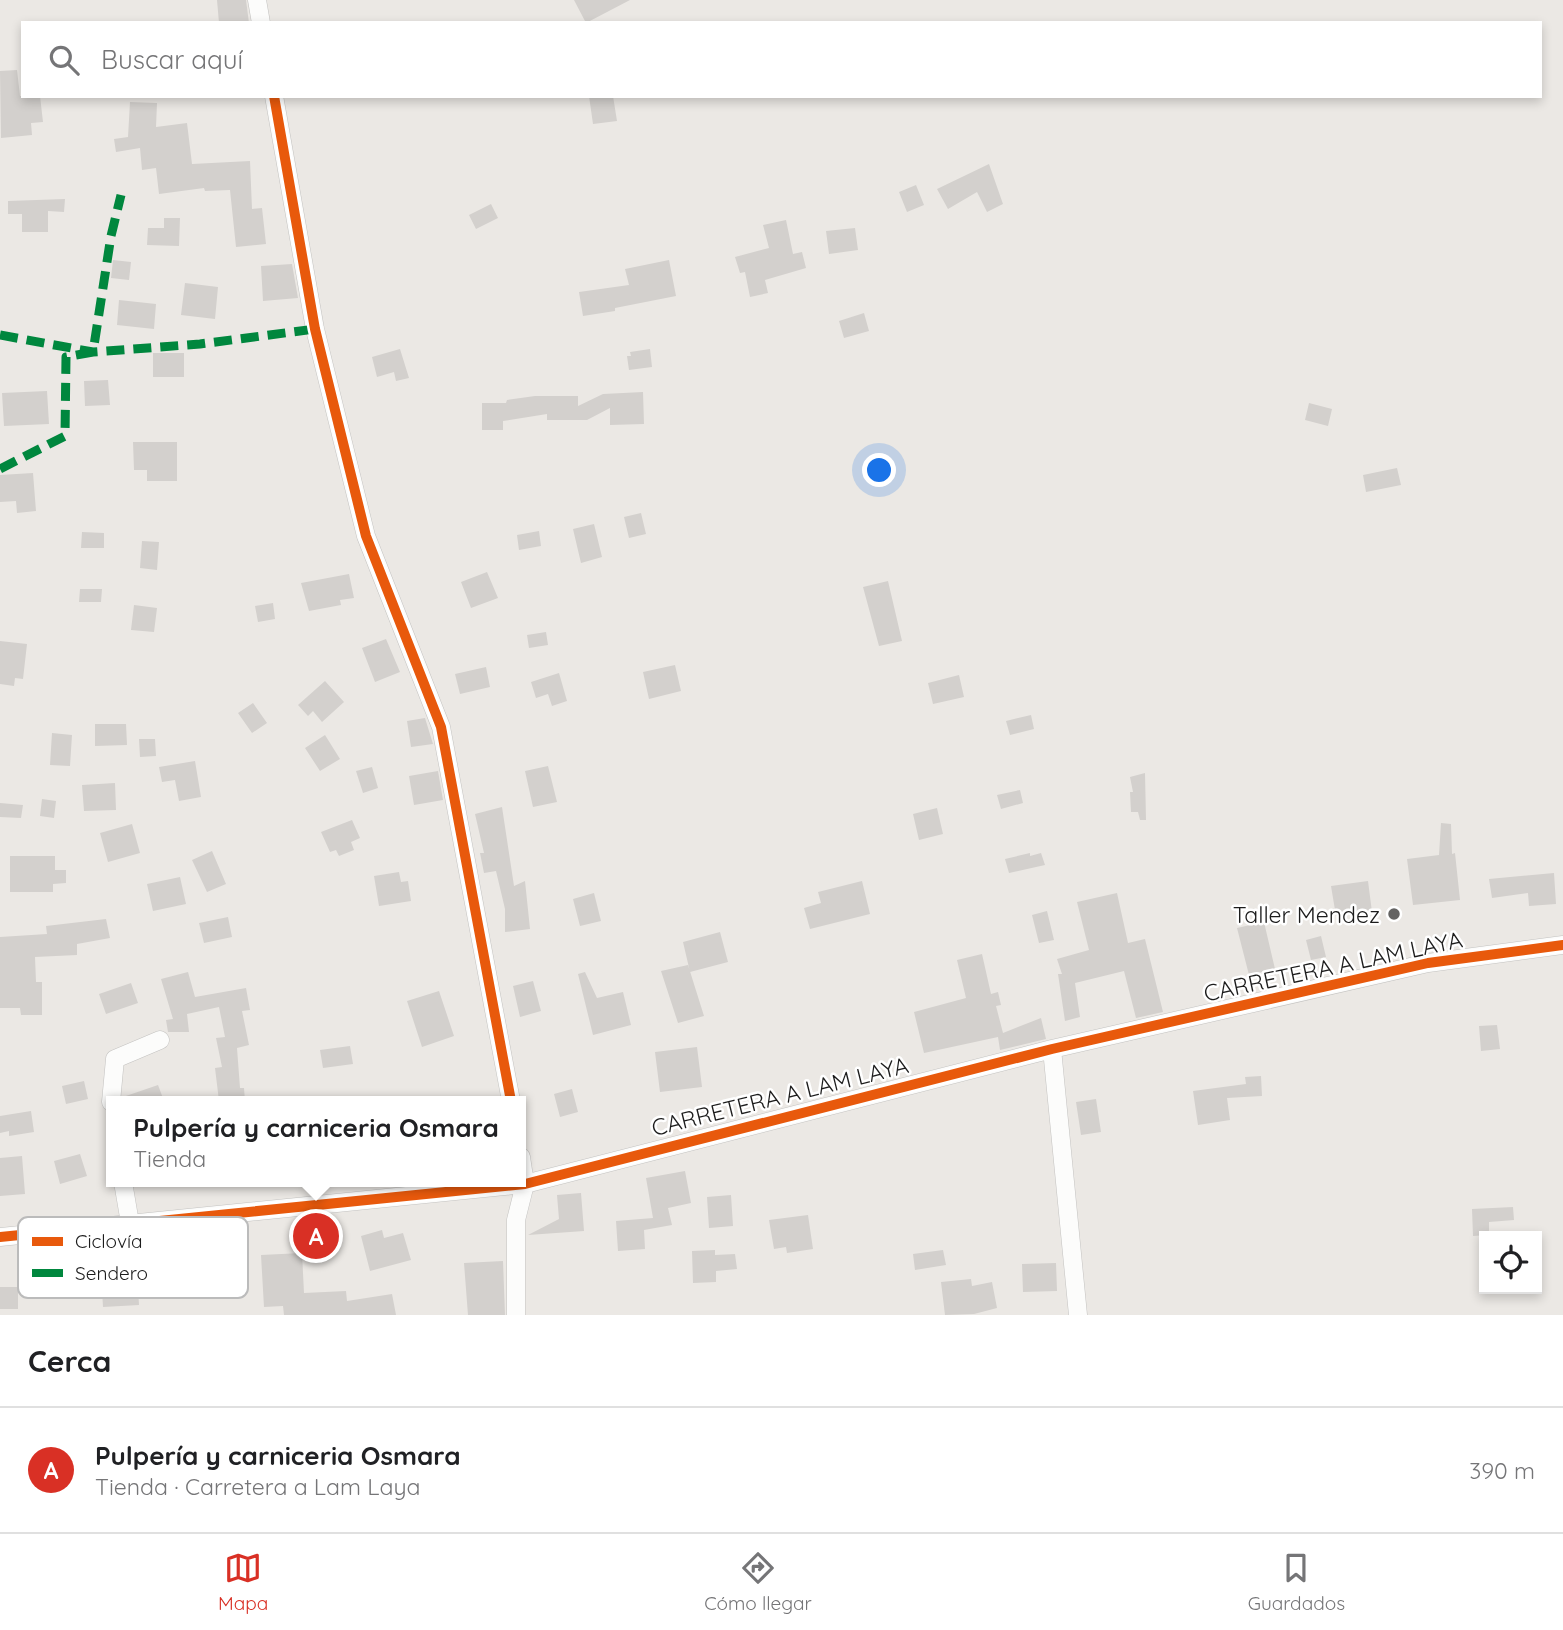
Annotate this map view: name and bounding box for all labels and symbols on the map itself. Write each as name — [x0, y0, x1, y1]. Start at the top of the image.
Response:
your location — [862, 453, 896, 487]
place label: Taller Mendez — [1233, 900, 1380, 929]
marker: Taller Mendez — [1386, 906, 1402, 922]
street label: CARRETERA A LAM LAYA — [1201, 924, 1465, 1008]
street label: CARRETERA A LAM LAYA — [649, 1050, 912, 1142]
pin: A — [293, 1210, 339, 1262]
legend — [18, 1217, 248, 1298]
text: Ciclovía — [75, 1229, 143, 1253]
text: Sendero — [75, 1261, 148, 1285]

